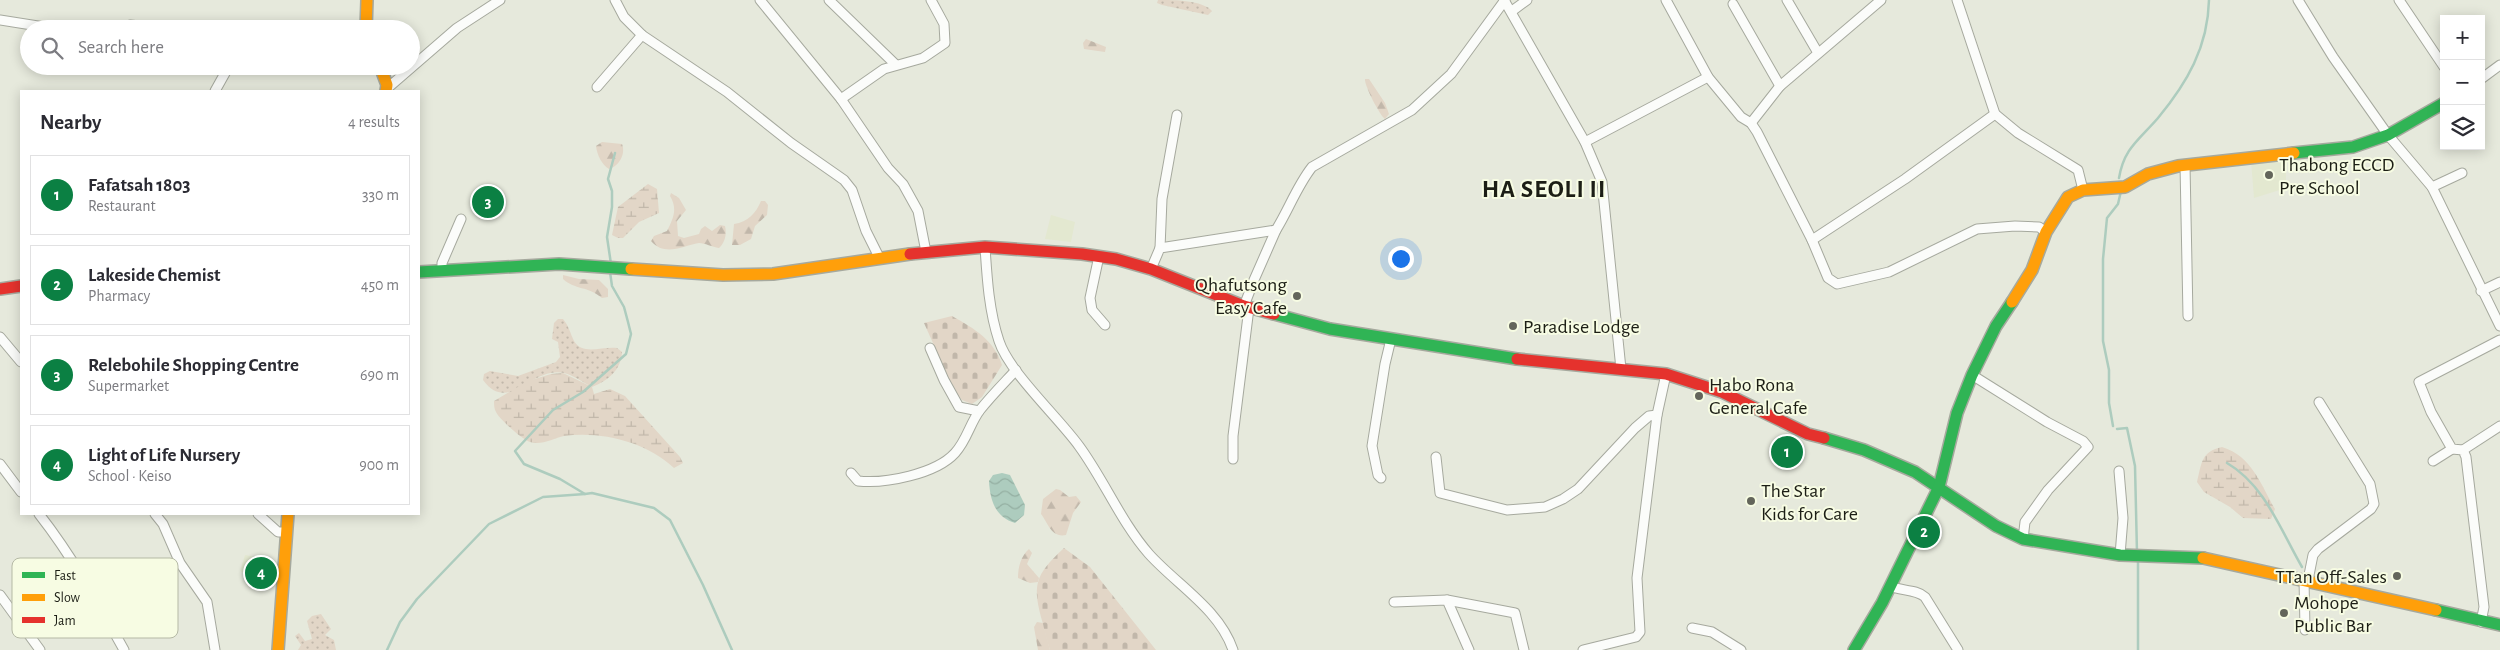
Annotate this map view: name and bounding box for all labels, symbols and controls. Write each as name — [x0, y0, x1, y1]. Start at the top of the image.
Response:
map controls — [2440, 15, 2485, 150]
button: + — [2440, 15, 2485, 60]
search box — [20, 20, 420, 75]
icon: search — [38, 34, 66, 62]
text: Search here — [78, 38, 164, 57]
button: − — [2440, 60, 2485, 105]
button: layers — [2440, 105, 2485, 150]
text: Nearby — [40, 112, 101, 133]
text: 4 results — [348, 114, 400, 130]
place label: Thabong ECCD Pre School — [2279, 155, 2395, 198]
marker: Thabong ECCD Pre School — [2263, 169, 2275, 181]
text: Fafatsah 1803 — [88, 176, 191, 195]
district label: HA SEOLI II — [1482, 177, 1606, 202]
pin: 3 — [472, 183, 504, 221]
text: 1 — [54, 187, 60, 203]
text: 330 m — [362, 187, 399, 203]
text: Restaurant — [88, 198, 156, 214]
your location — [1388, 246, 1414, 272]
text: Lakeside Chemist — [88, 266, 221, 285]
place label: Qhafutsong Easy Cafe — [1195, 275, 1287, 318]
text: 2 — [53, 277, 61, 293]
text: 450 m — [361, 277, 399, 293]
text: Pharmacy — [88, 288, 150, 304]
marker: Qhafutsong Easy Cafe — [1291, 290, 1303, 302]
place label: Paradise Lodge — [1523, 317, 1640, 337]
marker: Paradise Lodge — [1507, 320, 1519, 332]
text: Relebohile Shopping Centre — [88, 356, 299, 375]
text: 3 — [54, 367, 60, 383]
text: 690 m — [360, 367, 399, 383]
place label: Habo Rona General Cafe — [1709, 375, 1807, 418]
text: Supermarket — [88, 378, 169, 394]
marker: Habo Rona General Cafe — [1693, 390, 1705, 402]
pin: 1 — [1771, 433, 1803, 471]
text: Light of Life Nursery — [88, 446, 240, 465]
text: 4 — [53, 457, 61, 473]
text: 900 m — [359, 457, 399, 473]
text: School · Keiso — [88, 468, 172, 484]
place label: The Star Kids for Care — [1761, 481, 1858, 524]
marker: The Star Kids for Care — [1745, 495, 1757, 507]
pin: 2 — [1908, 513, 1940, 551]
pin: 4 — [245, 554, 277, 592]
legend — [12, 558, 178, 638]
place label: TTan Off-Sales — [2275, 567, 2387, 587]
text: Fast — [54, 569, 76, 583]
marker: TTan Off-Sales — [2391, 570, 2403, 582]
text: Slow — [54, 591, 81, 605]
place label: Mohope Public Bar — [2294, 593, 2372, 636]
marker: Mohope Public Bar — [2278, 607, 2290, 619]
text: Jam — [54, 614, 76, 628]

